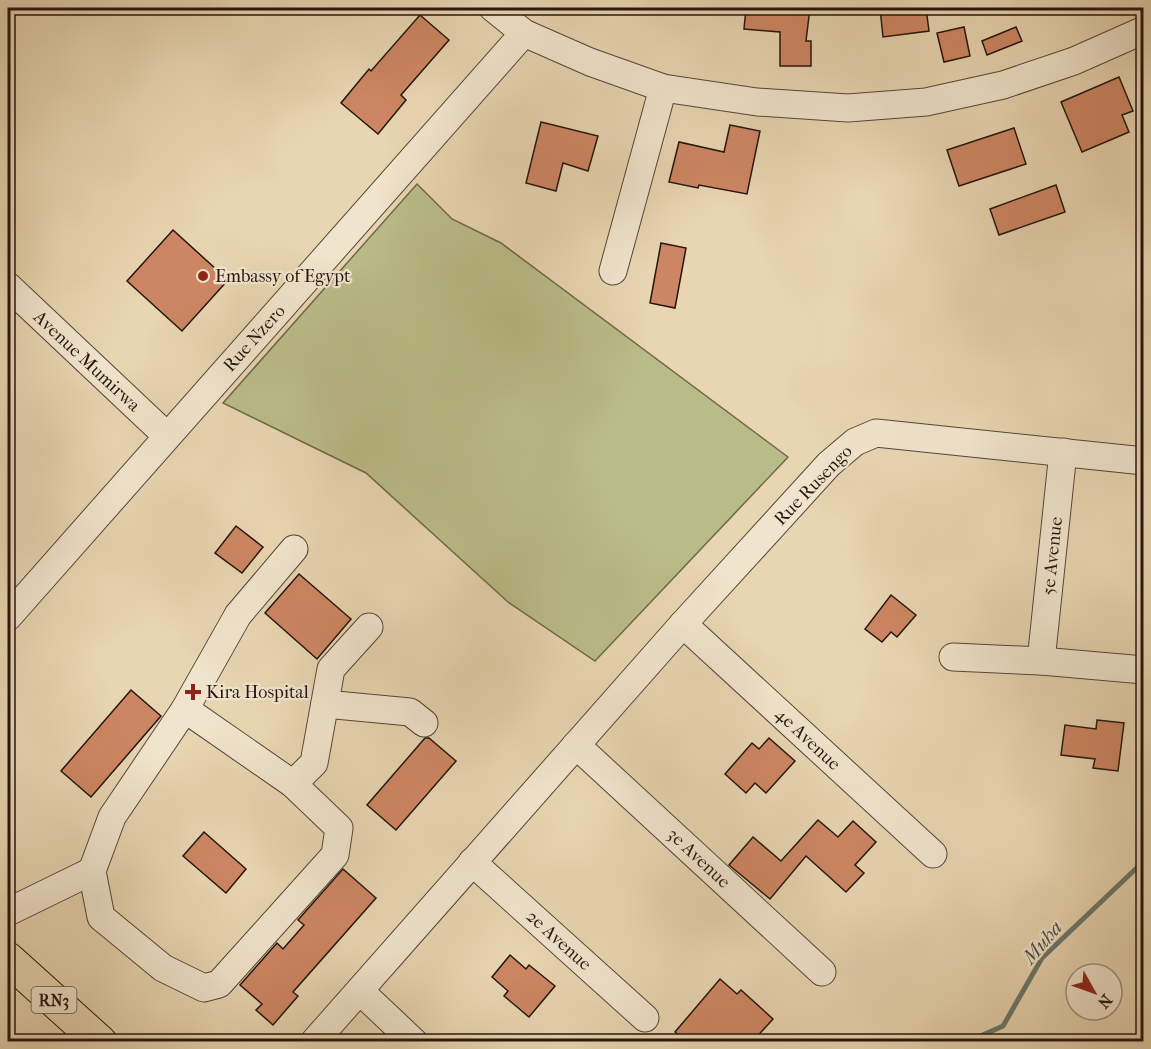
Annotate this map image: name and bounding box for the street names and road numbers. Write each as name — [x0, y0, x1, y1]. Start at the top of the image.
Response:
street label: Rue Nzero — [219, 301, 290, 376]
street label: Avenue Mumirwa — [28, 306, 145, 417]
street label: Rue Rusengo — [770, 441, 857, 530]
street label: 5e Avenue — [1038, 516, 1067, 596]
street label: 4e Avenue — [771, 704, 845, 775]
street label: 3e Avenue — [663, 824, 734, 893]
street label: 2e Avenue — [522, 906, 596, 975]
road number: RN3 — [32, 987, 76, 1013]

